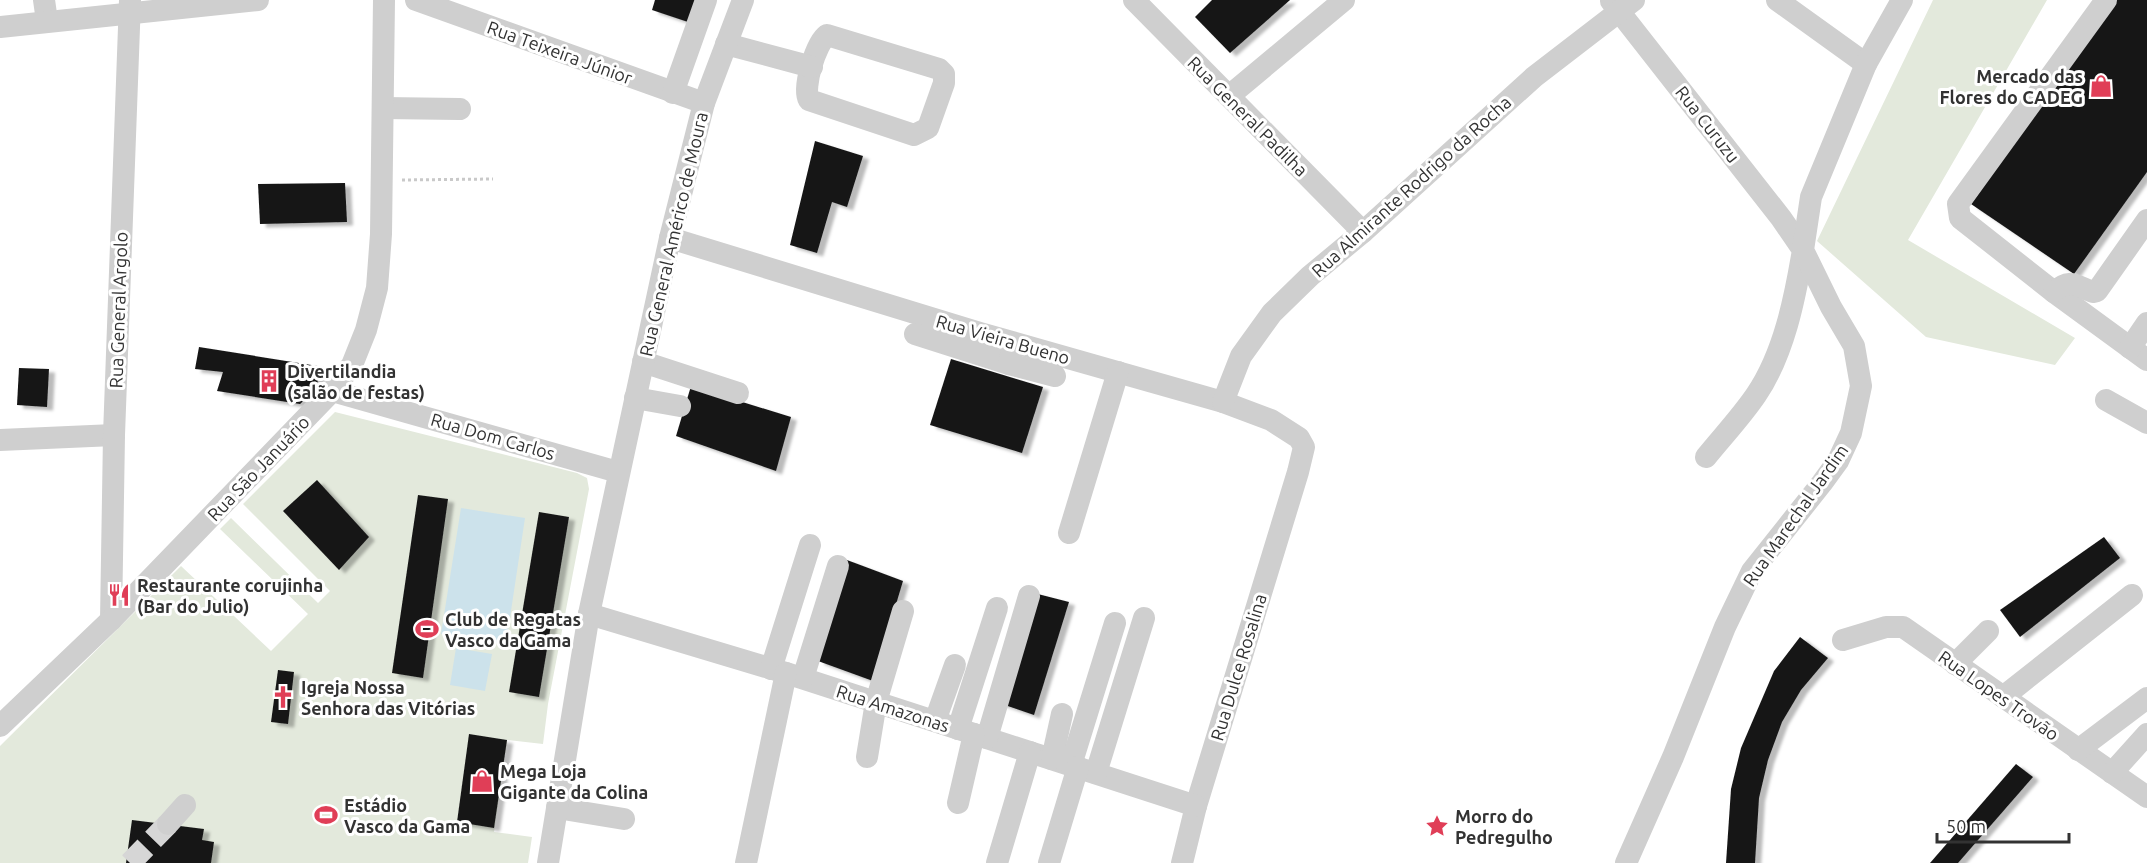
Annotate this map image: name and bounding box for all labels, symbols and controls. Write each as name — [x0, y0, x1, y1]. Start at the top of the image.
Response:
street label: Rua Teixeira Júnior — [485, 16, 635, 88]
street label: Rua General Padilha — [1184, 52, 1312, 180]
place label: Mercado das Flores do CADEG — [1939, 66, 2083, 107]
shop icon: Mercado das Flores do CADEG — [2088, 73, 2114, 99]
street label: Rua Curuzu — [1672, 82, 1744, 166]
street label: Rua Almirante Rodrigo da Rocha — [1307, 91, 1515, 281]
street label: Rua General Américo de Moura — [635, 110, 711, 358]
street label: Rua General Argolo — [105, 231, 131, 389]
street label: Rua Vieira Bueno — [934, 310, 1072, 368]
place label: Divertilandia (salão de festas) — [287, 361, 425, 403]
building icon: Divertilandia (salão de festas) — [256, 368, 282, 394]
street label: Rua Dom Carlos — [429, 409, 557, 463]
street label: Rua São Januário — [203, 411, 313, 525]
street label: Rua Marechal Jardim — [1738, 440, 1852, 590]
place label: Restaurante corujinha (Bar do Julio) — [137, 575, 323, 617]
restaurant icon: Restaurante corujinha (Bar do Julio) — [106, 582, 132, 608]
street label: Rua Dulce Rosalina — [1206, 591, 1270, 743]
place label: Club de Regatas Vasco da Gama — [445, 609, 581, 650]
sports icon: Club de Regatas Vasco da Gama — [414, 616, 440, 642]
street label: Rua Lopes Trovão — [1935, 646, 2063, 744]
place label: Igreja Nossa Senhora das Vitórias — [301, 677, 475, 718]
street label: Rua Amazonas — [834, 680, 952, 736]
church icon: Igreja Nossa Senhora das Vitórias — [270, 684, 296, 710]
place label: Mega Loja Gigante da Colina — [500, 761, 648, 802]
shop icon: Mega Loja Gigante da Colina — [469, 768, 495, 794]
place label: Estádio Vasco da Gama — [344, 795, 470, 836]
sports icon: Estádio Vasco da Gama — [313, 802, 339, 828]
place label: Morro do Pedregulho — [1455, 806, 1553, 847]
scale bar — [1937, 806, 2069, 844]
place icon: Morro do Pedregulho — [1424, 813, 1450, 839]
text: 50 m — [1946, 816, 1986, 836]

